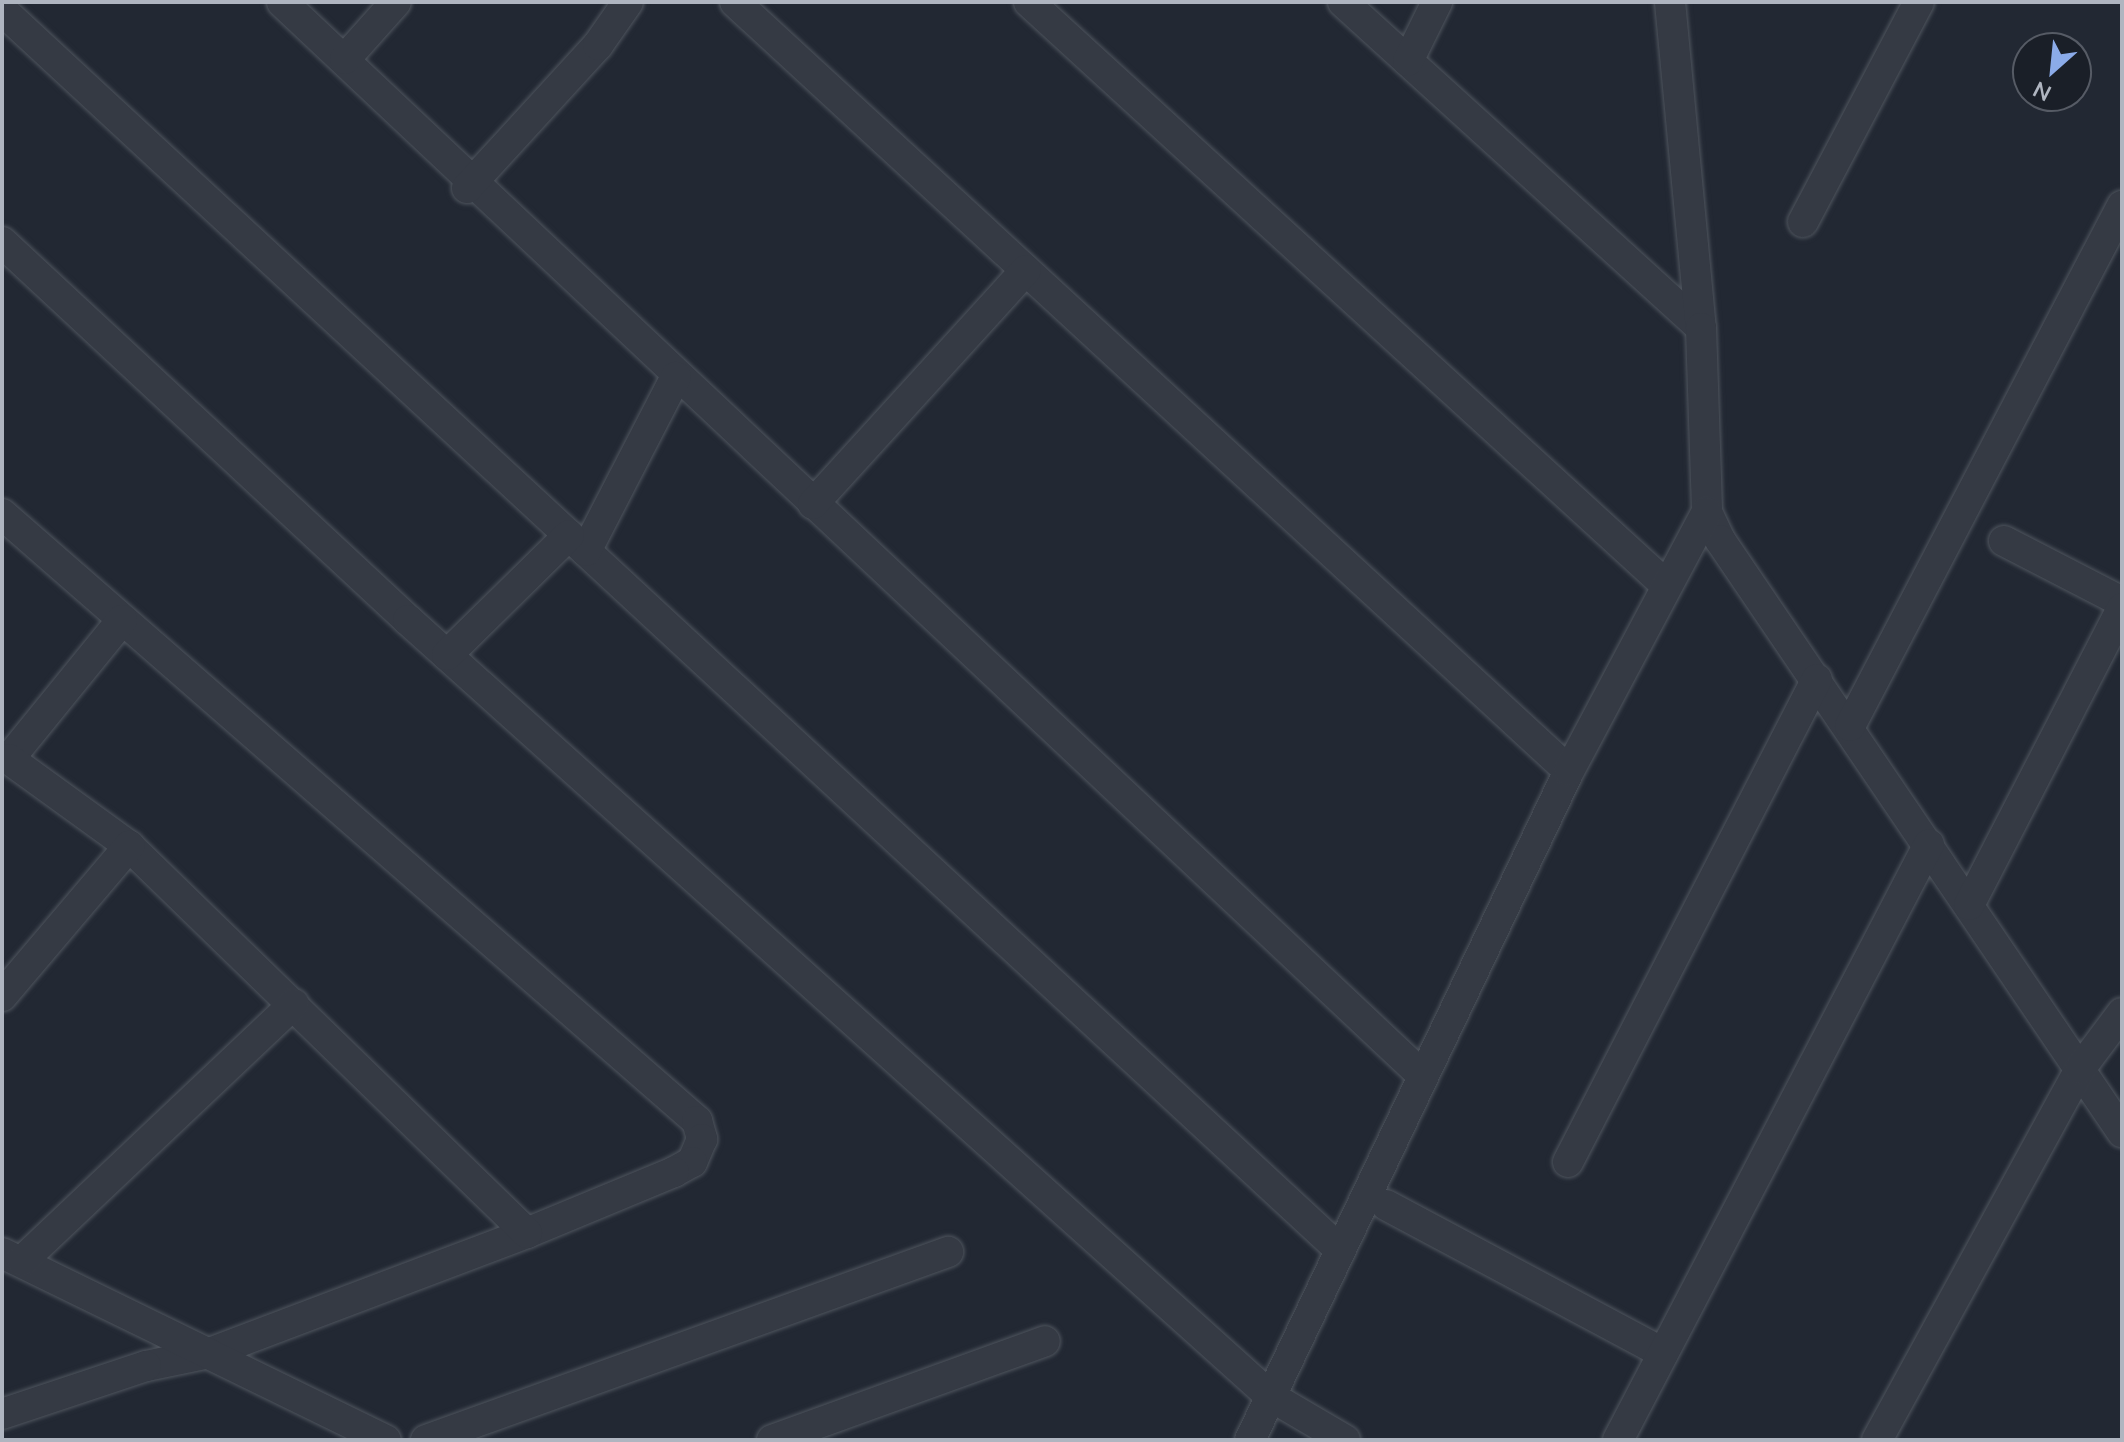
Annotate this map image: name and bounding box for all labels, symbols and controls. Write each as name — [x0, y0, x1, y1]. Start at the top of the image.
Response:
north arrow — [2012, 32, 2092, 112]
text: N — [2028, 75, 2056, 108]

